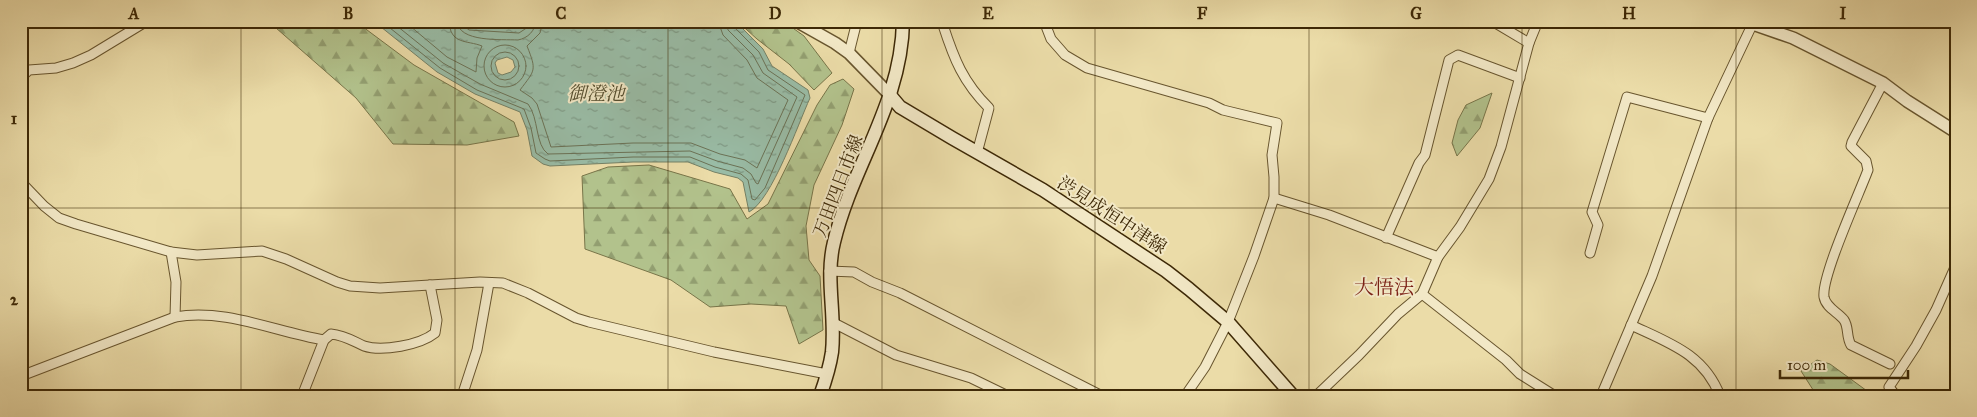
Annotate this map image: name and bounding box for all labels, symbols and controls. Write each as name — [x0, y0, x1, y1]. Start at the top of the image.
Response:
text: A — [128, 4, 140, 23]
text: B — [343, 4, 353, 23]
text: C — [556, 4, 567, 23]
text: D — [769, 4, 782, 23]
text: E — [982, 4, 994, 23]
text: F — [1197, 4, 1208, 23]
text: G — [1410, 4, 1422, 23]
text: H — [1622, 4, 1636, 23]
text: I — [1840, 4, 1847, 23]
water label: 御澄池 — [567, 82, 626, 105]
text: 1 — [11, 109, 18, 128]
street label: 万田四日市線 — [808, 132, 868, 240]
street label: 渋見成恒中津線 — [1053, 171, 1171, 259]
district label: 大悟法 — [1354, 275, 1414, 299]
text: 2 — [10, 290, 19, 309]
scale bar — [1780, 347, 1907, 379]
text: 100 m — [1787, 356, 1827, 374]

